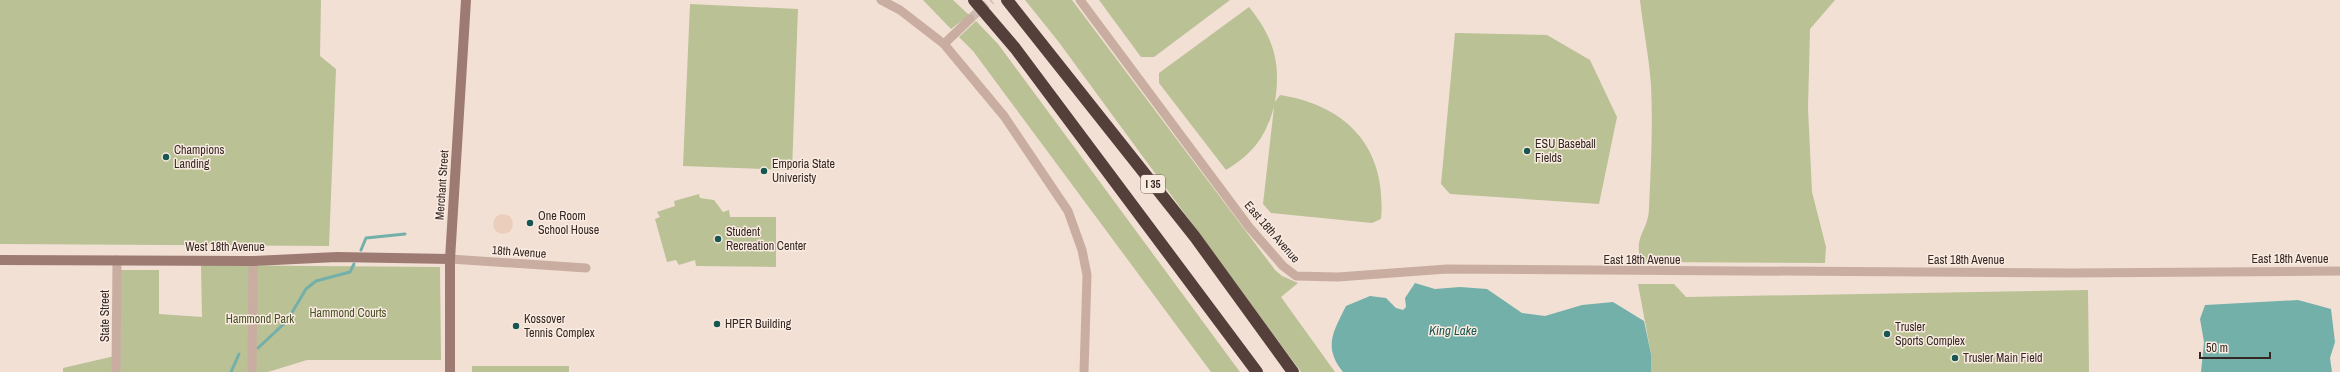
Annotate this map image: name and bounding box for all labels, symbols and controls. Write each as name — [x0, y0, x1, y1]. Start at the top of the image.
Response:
place label: ESU Baseball Fields — [1535, 136, 1596, 166]
place label: Champions Landing — [174, 142, 224, 172]
marker: ESU Baseball Fields — [1522, 146, 1532, 156]
street label: Merchant Street — [432, 149, 452, 220]
marker: Champions Landing — [161, 152, 171, 162]
place label: Emporia State Univeristy — [772, 156, 835, 186]
marker: Emporia State Univeristy — [759, 166, 769, 176]
road number: I 35 — [1141, 175, 1165, 193]
street label: East 18th Avenue — [1241, 198, 1303, 266]
place label: One Room School House — [538, 208, 599, 238]
marker: One Room School House — [525, 218, 535, 228]
place label: Student Recreation Center — [726, 224, 807, 254]
marker: Student Recreation Center — [713, 234, 723, 244]
street label: West 18th Avenue — [185, 239, 265, 255]
street label: 18th Avenue — [491, 242, 547, 262]
street label: East 18th Avenue — [2252, 251, 2328, 267]
street label: East 18th Avenue — [1604, 252, 1680, 268]
street label: East 18th Avenue — [1928, 252, 2004, 268]
street label: State Street — [97, 290, 113, 342]
park label: Hammond Courts — [309, 305, 387, 321]
park label: Hammond Park — [226, 311, 294, 327]
place label: Kossover Tennis Complex — [524, 311, 595, 341]
place label: HPER Building — [725, 316, 792, 332]
marker: HPER Building — [712, 319, 722, 329]
place label: Trusler Sports Complex — [1895, 319, 1965, 349]
marker: Kossover Tennis Complex — [511, 321, 521, 331]
water label: King Lake — [1429, 322, 1477, 339]
marker: Trusler Sports Complex — [1882, 329, 1892, 339]
scale bar — [2200, 334, 2270, 360]
text: 50 m — [2206, 340, 2228, 356]
place label: Trusler Main Field — [1963, 350, 2042, 366]
marker: Trusler Main Field — [1950, 353, 1960, 363]

